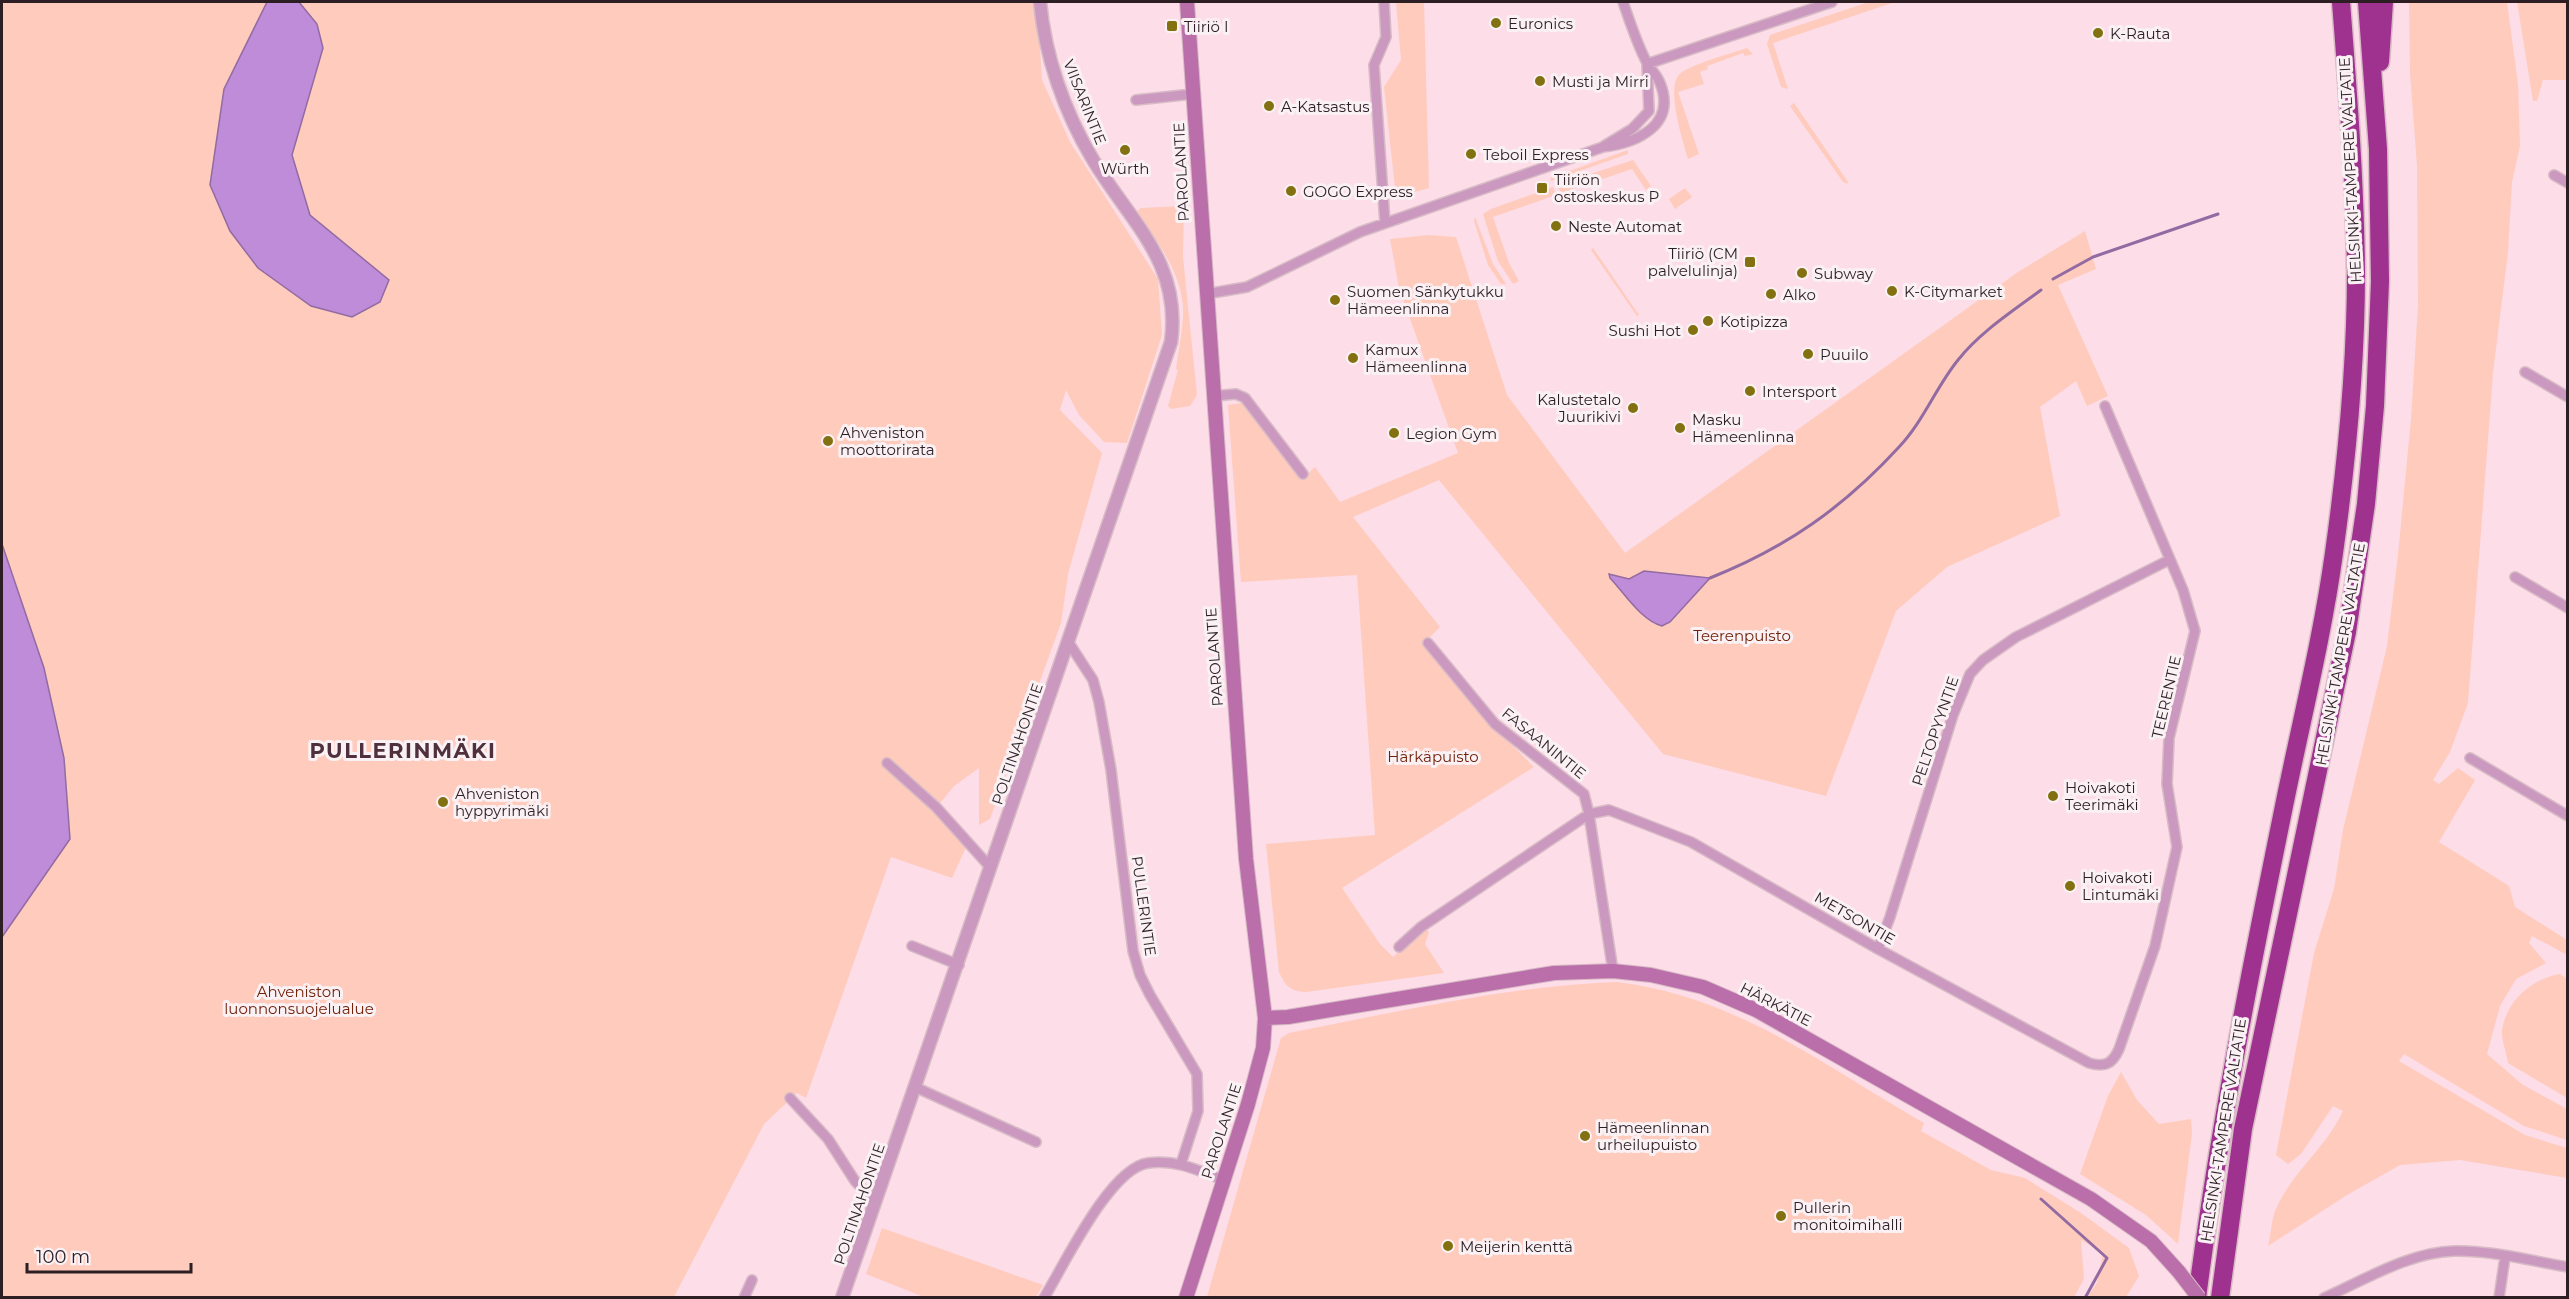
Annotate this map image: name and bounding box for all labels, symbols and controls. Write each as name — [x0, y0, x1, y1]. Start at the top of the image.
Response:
place label: Euronics — [1508, 14, 1573, 33]
marker: Euronics — [1489, 16, 1503, 30]
place label: Tiiriö I — [1184, 17, 1228, 36]
marker: Tiiriö I — [1165, 19, 1179, 33]
place label: K-Rauta — [2110, 24, 2170, 43]
marker: K-Rauta — [2091, 26, 2105, 40]
street label: VIISARINTIE — [1059, 57, 1111, 147]
street label: HELSINKI-TAMPERE VALTATIE — [2335, 57, 2365, 283]
place label: Musti ja Mirri — [1552, 72, 1649, 91]
marker: Musti ja Mirri — [1533, 74, 1547, 88]
place label: A-Katsastus — [1281, 97, 1370, 116]
marker: A-Katsastus — [1262, 99, 1276, 113]
street label: PAROLANTIE — [1169, 122, 1193, 222]
marker: Würth — [1118, 143, 1132, 157]
place label: Teboil Express — [1483, 145, 1589, 164]
marker: Teboil Express — [1464, 147, 1478, 161]
place label: Würth — [1101, 159, 1149, 178]
place label: Tiiriön ostoskeskus P — [1554, 170, 1659, 206]
marker: Tiiriön ostoskeskus P — [1535, 181, 1549, 195]
place label: GOGO Express — [1303, 182, 1413, 201]
marker: GOGO Express — [1284, 184, 1298, 198]
place label: Neste Automat — [1568, 217, 1682, 236]
marker: Neste Automat — [1549, 219, 1563, 233]
place label: Tiiriö (CM palvelulinja) — [1648, 244, 1738, 280]
marker: Tiiriö (CM palvelulinja) — [1743, 255, 1757, 269]
place label: Subway — [1814, 264, 1874, 283]
marker: Subway — [1795, 266, 1809, 280]
place label: Suomen Sänkytukku Hämeenlinna — [1347, 282, 1504, 318]
place label: K-Citymarket — [1904, 282, 2003, 301]
marker: K-Citymarket — [1885, 284, 1899, 298]
place label: Alko — [1783, 285, 1816, 304]
marker: Alko — [1764, 287, 1778, 301]
marker: Suomen Sänkytukku Hämeenlinna — [1328, 293, 1342, 307]
place label: Kotipizza — [1720, 312, 1788, 331]
marker: Kotipizza — [1701, 314, 1715, 328]
place label: Sushi Hot — [1609, 321, 1681, 340]
marker: Sushi Hot — [1686, 323, 1700, 337]
place label: Kamux Hämeenlinna — [1365, 340, 1467, 376]
place label: Puuilo — [1820, 345, 1868, 364]
marker: Puuilo — [1801, 347, 1815, 361]
marker: Kamux Hämeenlinna — [1346, 351, 1360, 365]
place label: Intersport — [1762, 382, 1837, 401]
marker: Intersport — [1743, 384, 1757, 398]
place label: Kalustetalo Juurikivi — [1537, 390, 1621, 426]
marker: Kalustetalo Juurikivi — [1626, 401, 1640, 415]
place label: Masku Hämeenlinna — [1692, 410, 1794, 446]
marker: Masku Hämeenlinna — [1673, 421, 1687, 435]
place label: Ahveniston moottorirata — [840, 423, 935, 459]
place label: Legion Gym — [1406, 424, 1497, 443]
marker: Legion Gym — [1387, 426, 1401, 440]
marker: Ahveniston moottorirata — [821, 434, 835, 448]
street label: HELSINKI-TAMPERE VALTATIE — [2311, 541, 2369, 767]
street label: PAROLANTIE — [1201, 607, 1227, 707]
park label: Teerenpuisto — [1693, 626, 1791, 645]
street label: TEERENTIE — [2147, 653, 2185, 741]
street label: PELTOPYYNTIE — [1907, 674, 1963, 788]
street label: POLTINAHONTIE — [987, 681, 1047, 807]
street label: FASAANINTIE — [1498, 703, 1590, 783]
district label: PULLERINMÄKI — [310, 738, 496, 763]
park label: Härkäpuisto — [1387, 747, 1479, 766]
place label: Hoivakoti Teerimäki — [2065, 778, 2139, 814]
place label: Ahveniston hyppyrimäki — [455, 784, 549, 820]
marker: Hoivakoti Teerimäki — [2046, 789, 2060, 803]
marker: Ahveniston hyppyrimäki — [436, 795, 450, 809]
street label: PULLERINTIE — [1128, 855, 1160, 957]
place label: Hoivakoti Lintumäki — [2082, 868, 2159, 904]
marker: Hoivakoti Lintumäki — [2063, 879, 2077, 893]
street label: METSONTIE — [1811, 887, 1899, 949]
street label: HÄRKÄTIE — [1737, 978, 1815, 1030]
park label: Ahveniston luonnonsuojelualue — [224, 982, 374, 1018]
street label: HELSINKI-TAMPERE VALTATIE — [2196, 1017, 2250, 1243]
street label: PAROLANTIE — [1197, 1081, 1245, 1181]
place label: Hämeenlinnan urheilupuisto — [1597, 1118, 1710, 1154]
marker: Hämeenlinnan urheilupuisto — [1578, 1129, 1592, 1143]
street label: POLTINAHONTIE — [829, 1141, 889, 1267]
place label: Pullerin monitoimihalli — [1793, 1198, 1903, 1234]
marker: Pullerin monitoimihalli — [1774, 1209, 1788, 1223]
scale bar — [27, 1236, 190, 1274]
place label: Meijerin kenttä — [1460, 1237, 1573, 1256]
marker: Meijerin kenttä — [1441, 1239, 1455, 1253]
text: 100 m — [36, 1246, 90, 1268]

